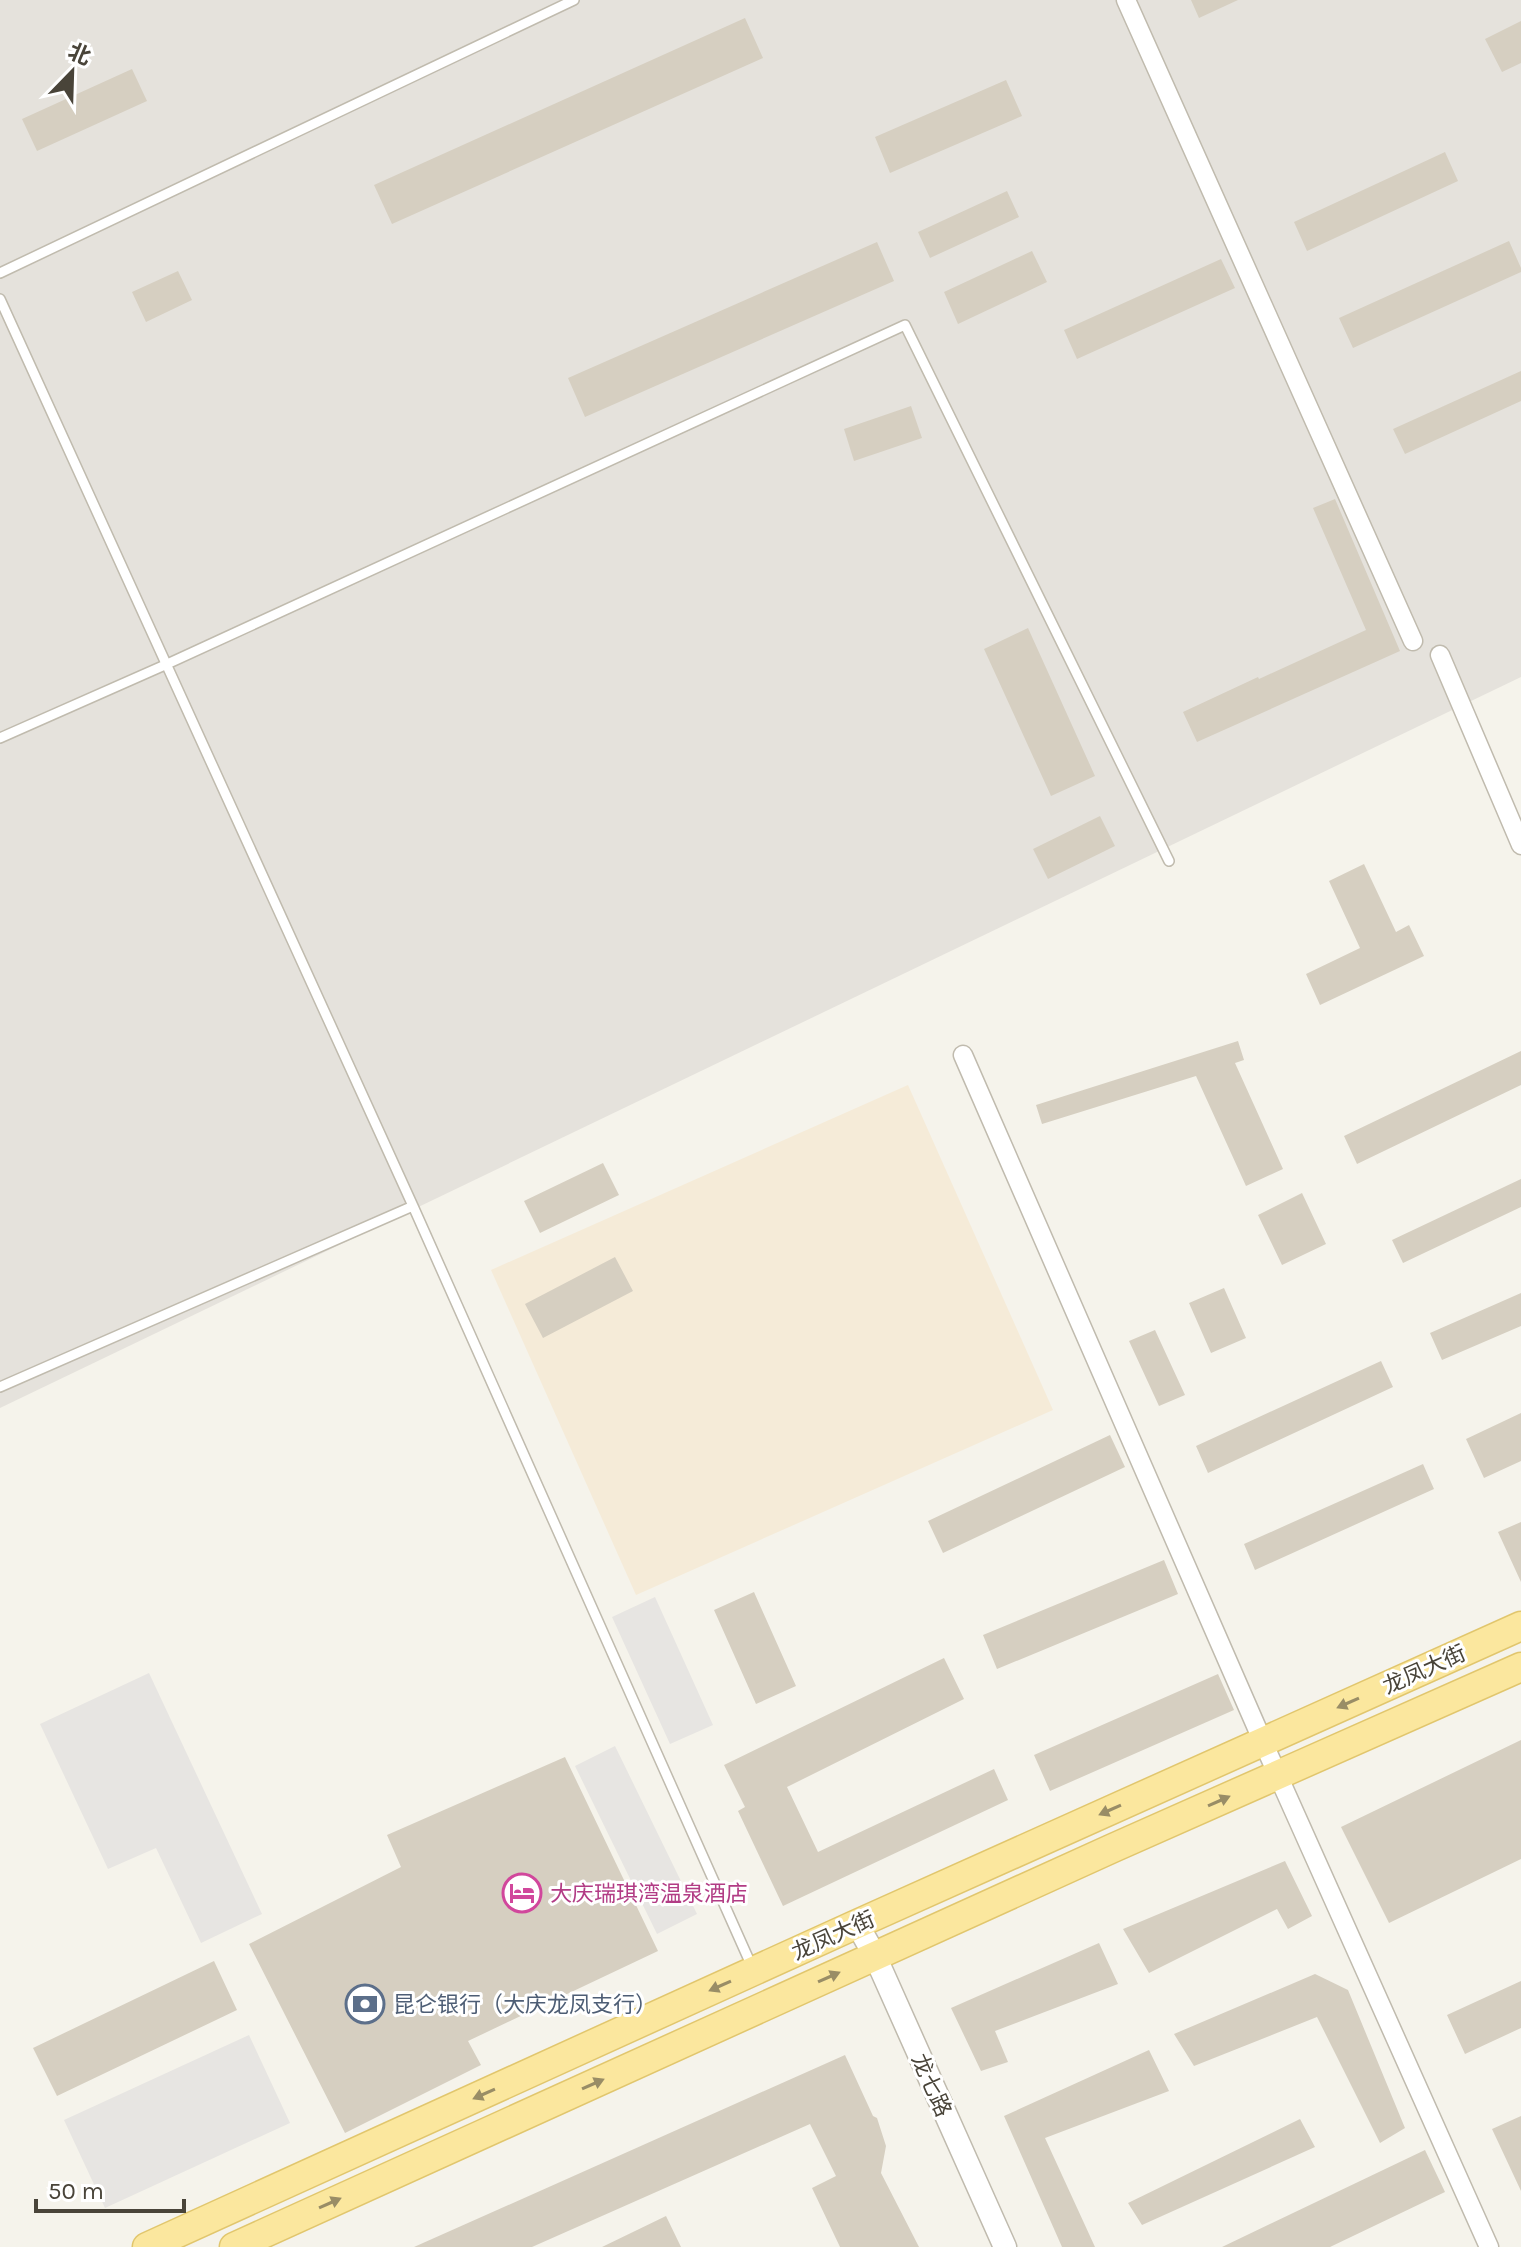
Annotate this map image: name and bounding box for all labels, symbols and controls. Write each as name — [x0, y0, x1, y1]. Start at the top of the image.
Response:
north arrow — [32, 32, 112, 112]
text: 北 — [64, 38, 95, 71]
street label: 龙凤大街 — [1379, 1640, 1470, 1700]
one-way arrow — [1336, 1697, 1359, 1710]
one-way arrow — [1208, 1794, 1231, 1807]
one-way arrow — [1099, 1803, 1122, 1817]
hotel icon: 大庆瑞琪湾温泉酒店 — [501, 1872, 543, 1914]
place label: 大庆瑞琪湾温泉酒店 — [550, 1881, 748, 1907]
street label: 龙凤大街 — [788, 1906, 879, 1966]
one-way arrow — [818, 1970, 841, 1983]
one-way arrow — [709, 1979, 732, 1993]
bank icon: 昆仑银行（大庆龙凤支行） — [344, 1983, 386, 2025]
place label: 昆仑银行（大庆龙凤支行） — [393, 1992, 657, 2018]
street label: 龙七路 — [906, 2050, 956, 2121]
one-way arrow — [581, 2077, 604, 2091]
one-way arrow — [472, 2087, 495, 2100]
scale bar — [36, 2163, 184, 2213]
text: 50 m — [48, 2177, 104, 2205]
one-way arrow — [319, 2196, 342, 2210]

